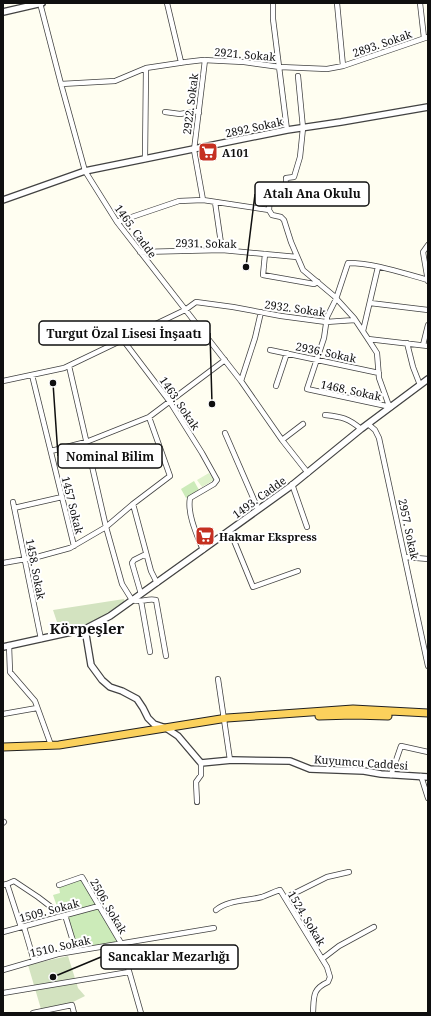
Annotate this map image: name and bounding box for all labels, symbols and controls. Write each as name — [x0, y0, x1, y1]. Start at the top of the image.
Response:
street label: 2893. Sokak — [350, 26, 414, 60]
street label: 2921. Sokak — [214, 44, 277, 64]
street label: 2922. Sokak — [179, 72, 201, 135]
street label: 2892 Sokak — [224, 113, 285, 140]
supermarket icon: A101 — [197, 141, 219, 163]
place label: A101 — [222, 145, 249, 160]
callout: Atalı Ana Okulu — [255, 182, 369, 206]
text: Atalı Ana Okulu — [263, 185, 361, 202]
street label: 1465. Cadde — [112, 201, 161, 261]
street label: 2931. Sokak — [175, 235, 237, 251]
street label: 2932. Sokak — [263, 296, 327, 320]
callout: Turgut Özal Lisesi İnşaatı — [39, 321, 210, 345]
text: Turgut Özal Lisesi İnşaatı — [46, 325, 202, 342]
street label: 2936. Sokak — [294, 338, 358, 366]
street label: 1463. Sokak — [157, 373, 204, 433]
street label: 1468. Sokak — [319, 376, 383, 404]
callout: Nominal Bilim — [58, 444, 162, 468]
text: Nominal Bilim — [66, 448, 154, 465]
street label: 1493. Cadde — [229, 472, 289, 521]
street label: 1457 Sokak — [59, 475, 88, 536]
street label: 2957. Sokak — [395, 497, 423, 561]
supermarket icon: Hakmar Ekspress — [194, 525, 216, 547]
place label: Hakmar Ekspress — [219, 529, 317, 544]
street label: 1458. Sokak — [23, 537, 49, 601]
district label: Körpeşler — [50, 618, 125, 638]
street label: Kuyumcu Caddesi — [314, 751, 409, 773]
street label: 2506. Sokak — [87, 876, 131, 937]
street label: 1524. Sokak — [285, 888, 330, 949]
street label: 1509. Sokak — [17, 895, 81, 925]
street label: 1510. Sokak — [28, 932, 92, 960]
callout: Sancaklar Mezarlığı — [101, 945, 238, 969]
text: Sancaklar Mezarlığı — [108, 948, 231, 965]

